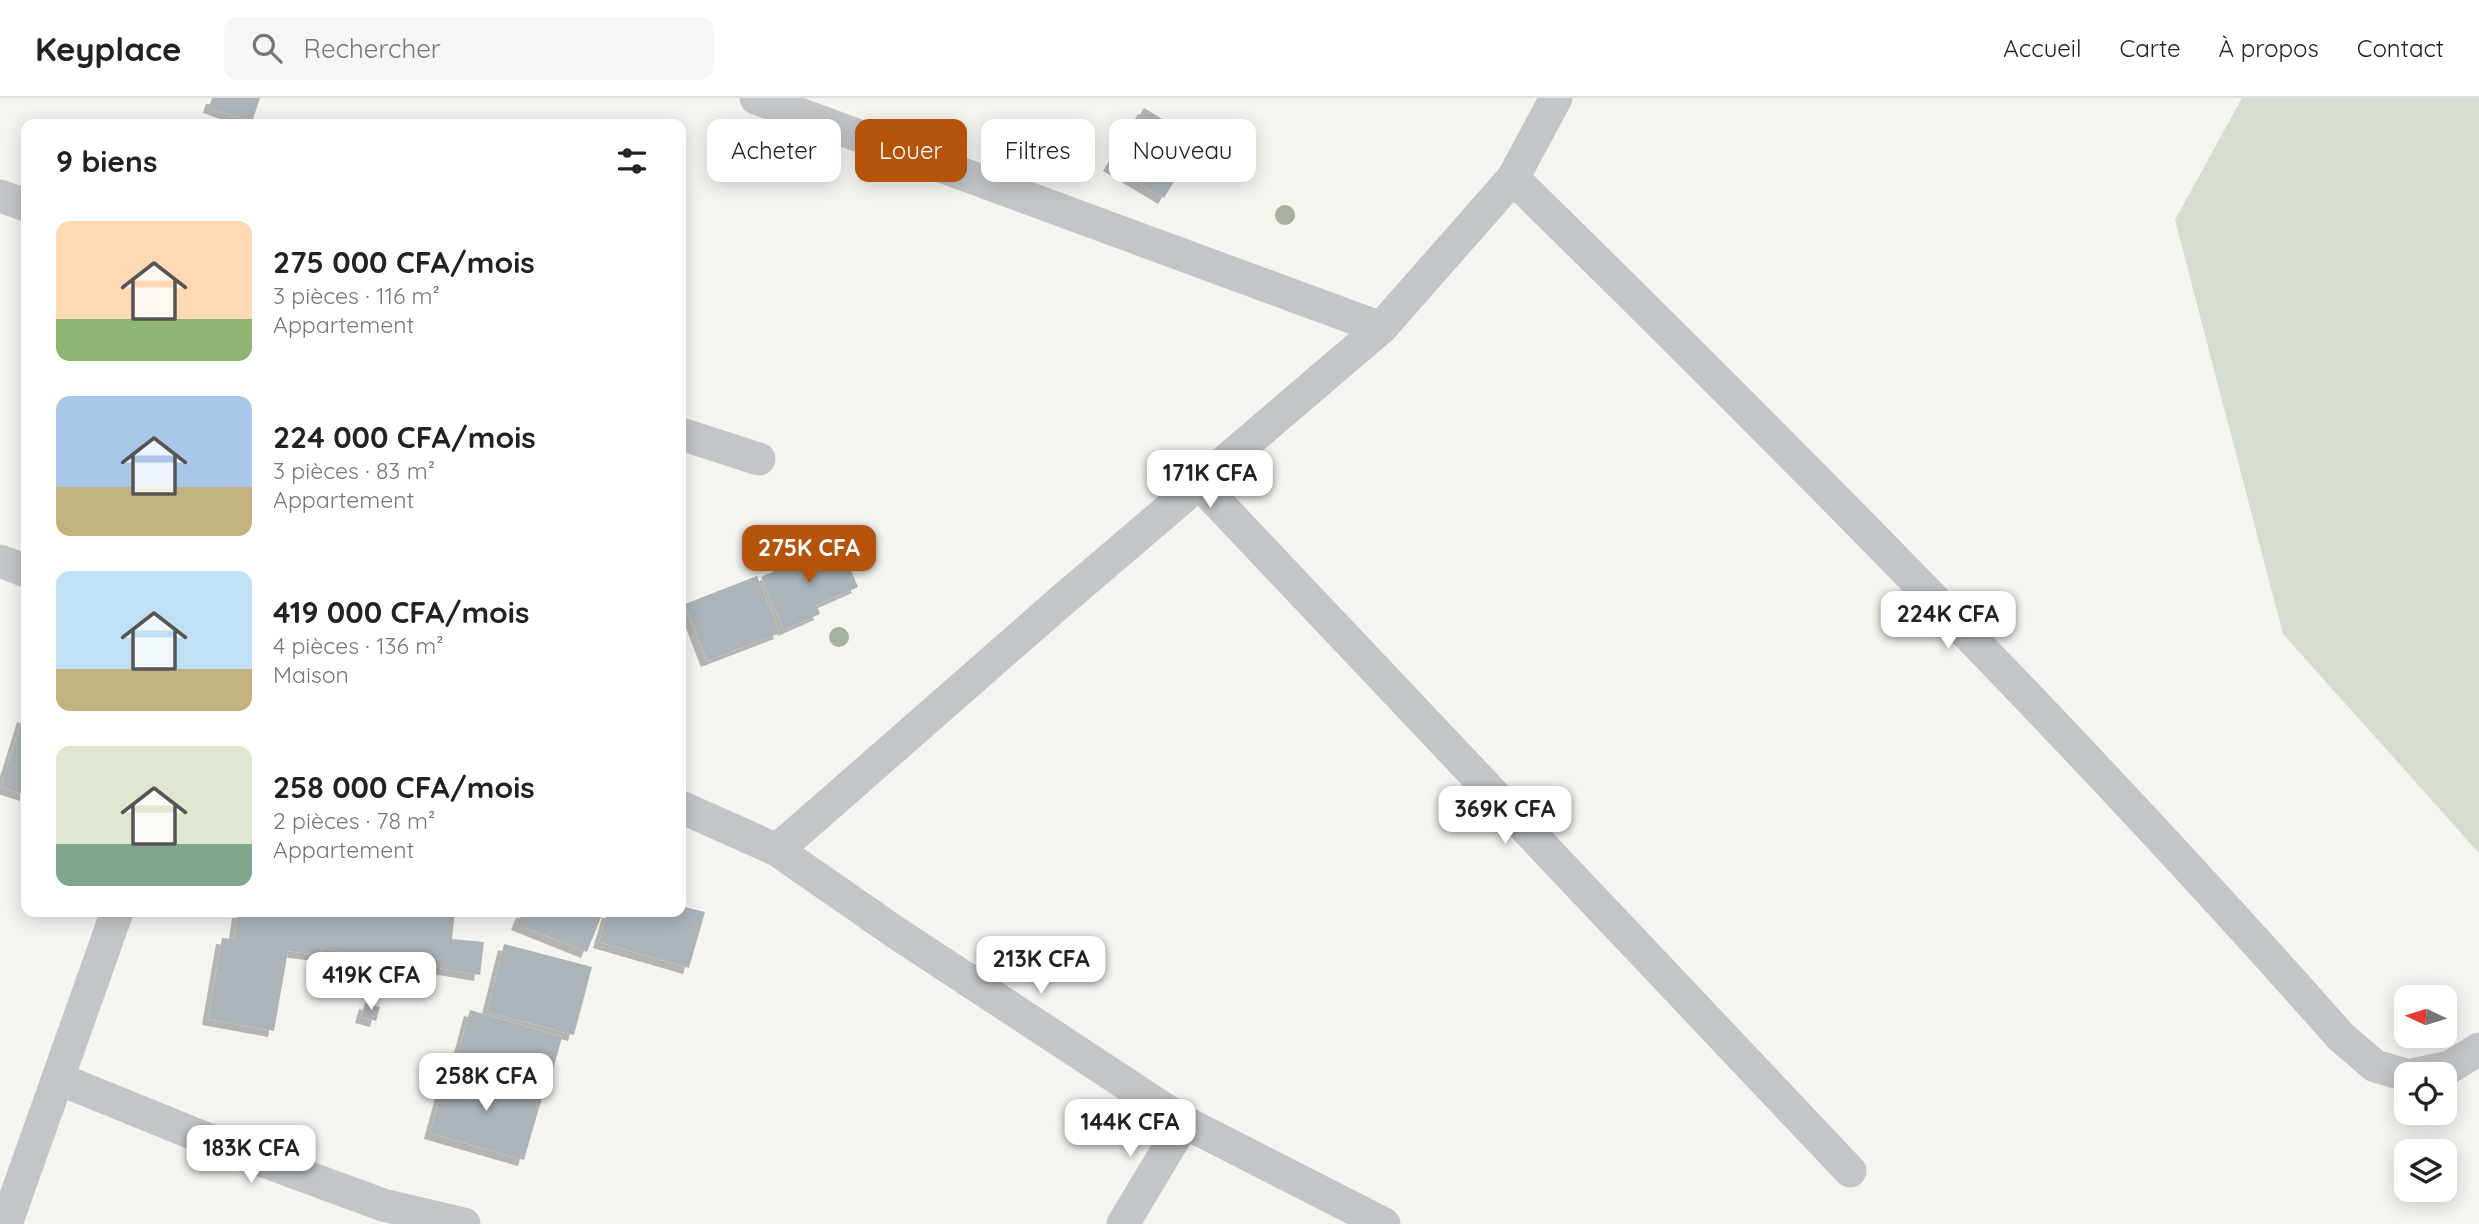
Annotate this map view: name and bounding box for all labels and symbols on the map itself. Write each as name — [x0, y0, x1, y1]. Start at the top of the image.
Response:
pin: 171K CFA — [1138, 450, 1282, 510]
pin: 275K CFA — [737, 526, 881, 585]
pin: 224K CFA — [1876, 592, 2020, 651]
pin: 369K CFA — [1433, 786, 1577, 846]
pin: 213K CFA — [969, 936, 1113, 996]
pin: 419K CFA — [299, 953, 443, 1012]
north arrow — [2394, 985, 2457, 1048]
pin: 258K CFA — [414, 1054, 558, 1113]
pin: 144K CFA — [1058, 1100, 1202, 1159]
pin: 183K CFA — [179, 1126, 323, 1185]

